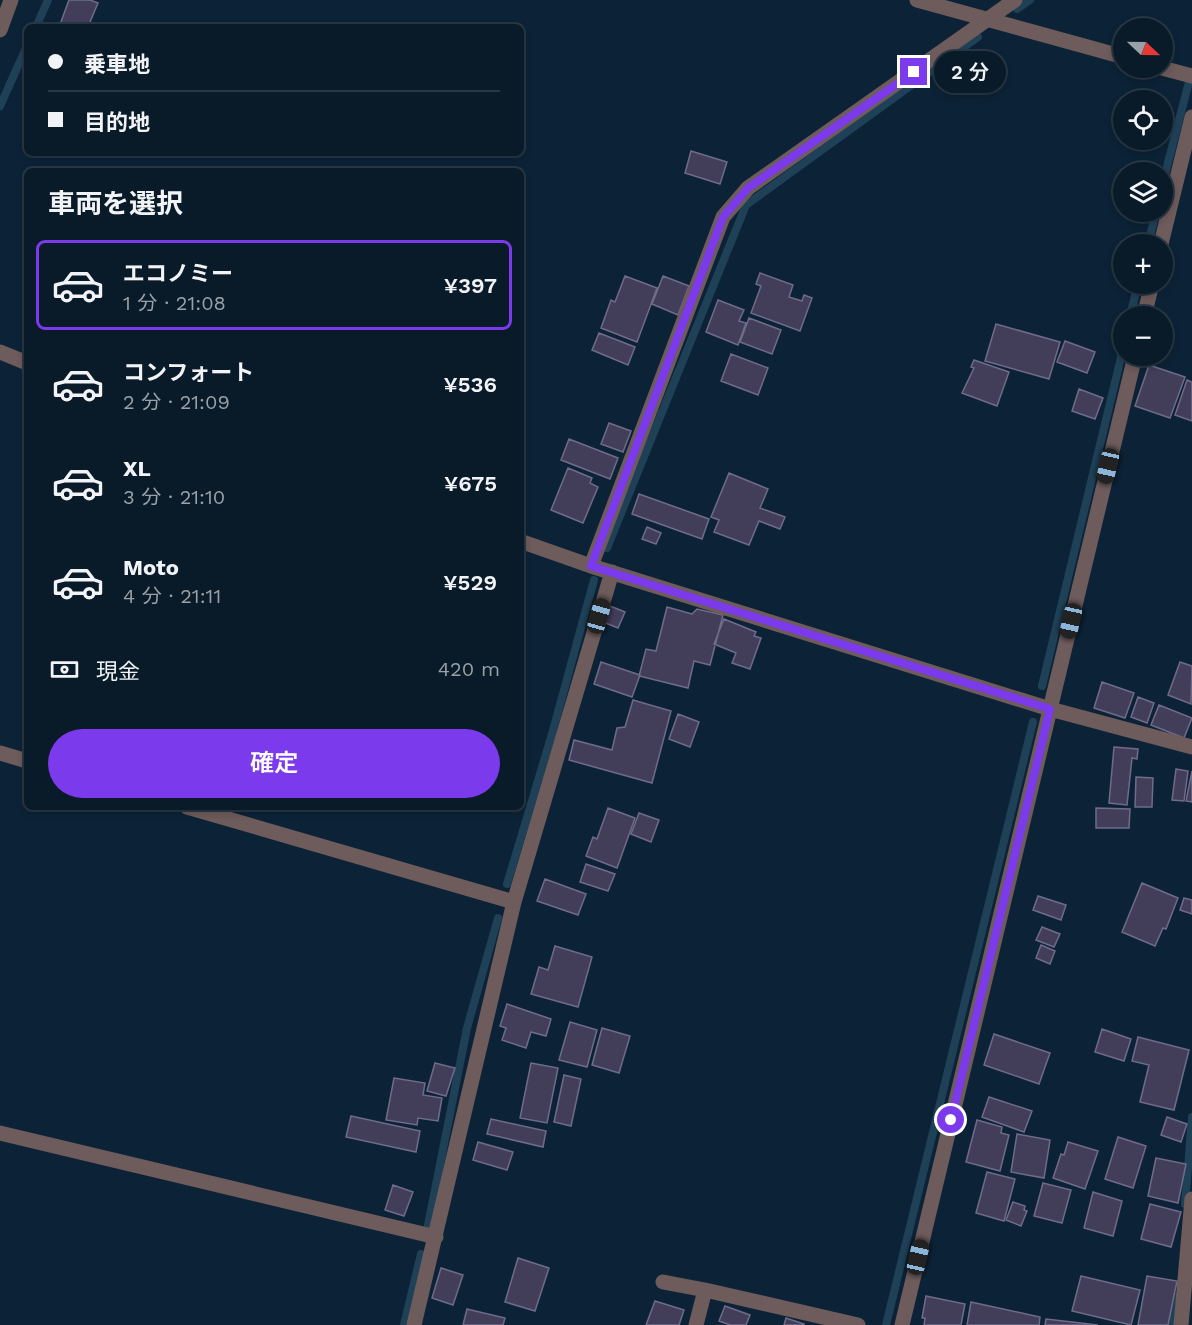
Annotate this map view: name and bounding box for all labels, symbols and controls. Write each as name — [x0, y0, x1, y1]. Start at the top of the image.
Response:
north arrow — [1113, 18, 1173, 78]
map controls — [1113, 18, 1173, 366]
callout: 2 分 — [935, 51, 1007, 93]
text: 乗車地 — [84, 52, 150, 77]
route end — [900, 58, 927, 85]
text: 2 分 — [951, 60, 989, 84]
button: locate — [1113, 90, 1173, 150]
text: 目的地 — [84, 110, 150, 135]
button: layers — [1113, 162, 1173, 222]
text: 車両を選択 — [48, 188, 183, 220]
button: + — [1113, 234, 1173, 294]
icon: car — [51, 258, 105, 312]
text: エコノミー — [123, 261, 233, 286]
text: ¥397 — [444, 273, 497, 298]
text: 1 分 · 21:08 — [123, 291, 226, 315]
button: − — [1113, 306, 1173, 366]
icon: car — [51, 357, 105, 411]
text: コンフォート — [123, 360, 254, 385]
text: ¥536 — [443, 372, 497, 397]
text: 2 分 · 21:09 — [123, 390, 230, 414]
car — [1095, 446, 1121, 486]
icon: car — [51, 456, 105, 510]
text: XL — [123, 456, 151, 481]
text: ¥675 — [444, 471, 497, 496]
text: 3 分 · 21:10 — [123, 485, 225, 509]
icon: car — [51, 555, 105, 609]
text: Moto — [123, 555, 179, 580]
text: ¥529 — [443, 570, 497, 595]
text: 4 分 · 21:11 — [123, 584, 221, 608]
car — [585, 596, 613, 636]
car — [1058, 601, 1084, 641]
icon: cash — [48, 653, 81, 686]
text: 420 m — [438, 657, 500, 681]
text: 現金 — [96, 659, 140, 684]
button: 確定 — [48, 729, 500, 798]
route start — [937, 1106, 964, 1133]
car — [905, 1237, 931, 1277]

